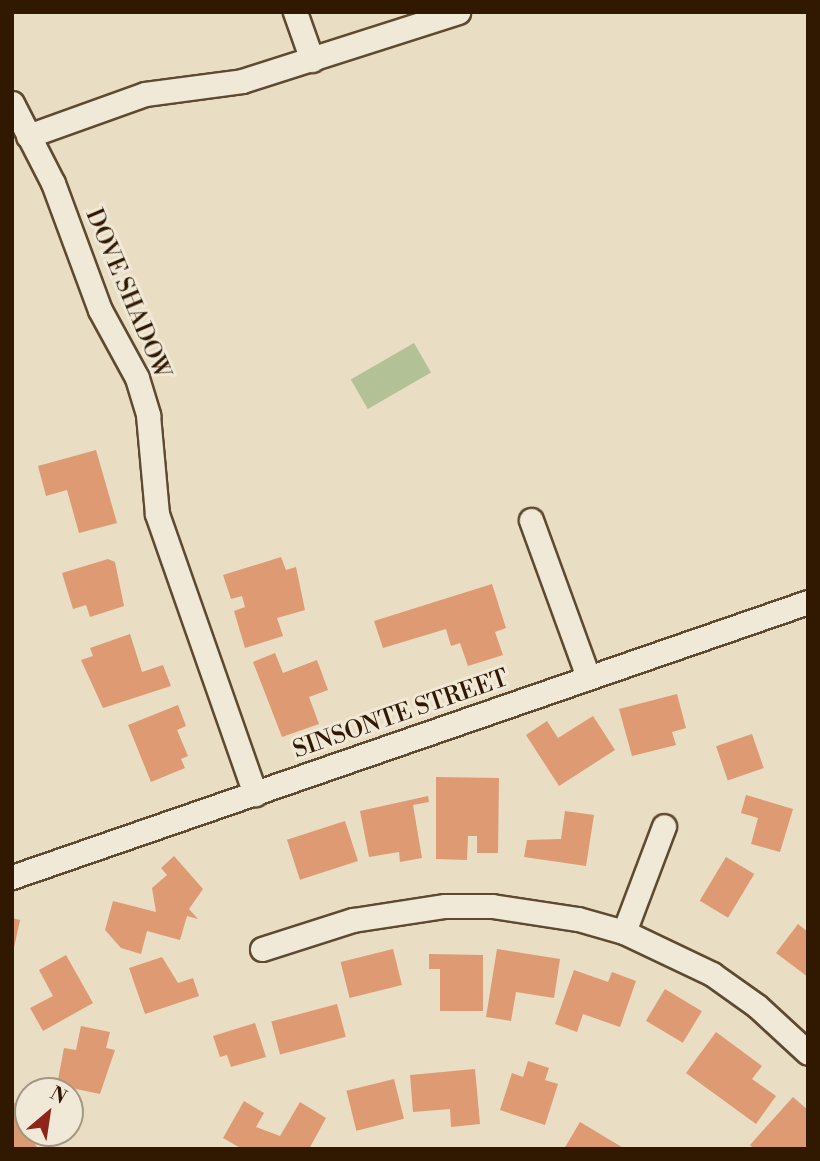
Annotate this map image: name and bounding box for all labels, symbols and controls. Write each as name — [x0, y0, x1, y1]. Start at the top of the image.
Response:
street label: DOVE SHADOW — [78, 205, 176, 383]
street label: SINSONTE STREET — [289, 665, 513, 765]
north arrow — [14, 1077, 84, 1147]
text: N — [46, 1081, 71, 1110]

